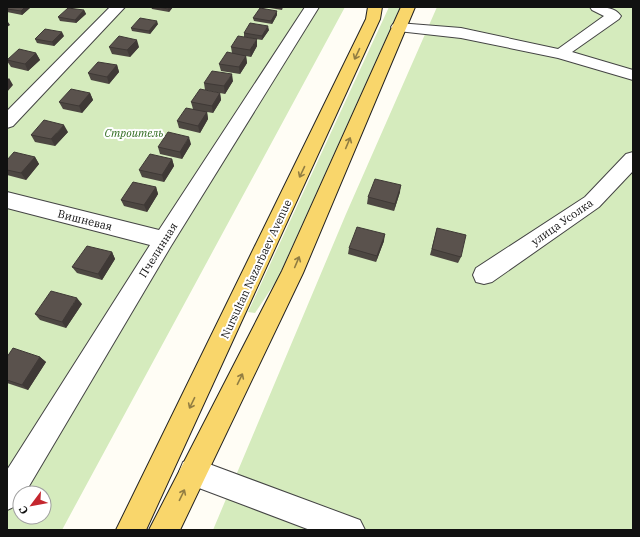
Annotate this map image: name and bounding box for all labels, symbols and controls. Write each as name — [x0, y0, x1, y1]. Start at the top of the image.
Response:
one-way arrow — [353, 48, 360, 60]
park label: Строитель — [105, 126, 163, 140]
one-way arrow — [345, 137, 353, 149]
one-way arrow — [297, 166, 305, 178]
street label: улица Усолка — [528, 196, 596, 248]
street label: Nursultan Nazarbaev Avenue — [218, 197, 294, 341]
street label: Вишневая — [56, 206, 114, 234]
street label: Пчелинная — [136, 220, 180, 280]
one-way arrow — [294, 256, 301, 268]
one-way arrow — [236, 373, 244, 385]
one-way arrow — [188, 397, 195, 409]
north arrow — [12, 485, 52, 525]
one-way arrow — [179, 489, 186, 501]
text: С — [16, 503, 31, 517]

